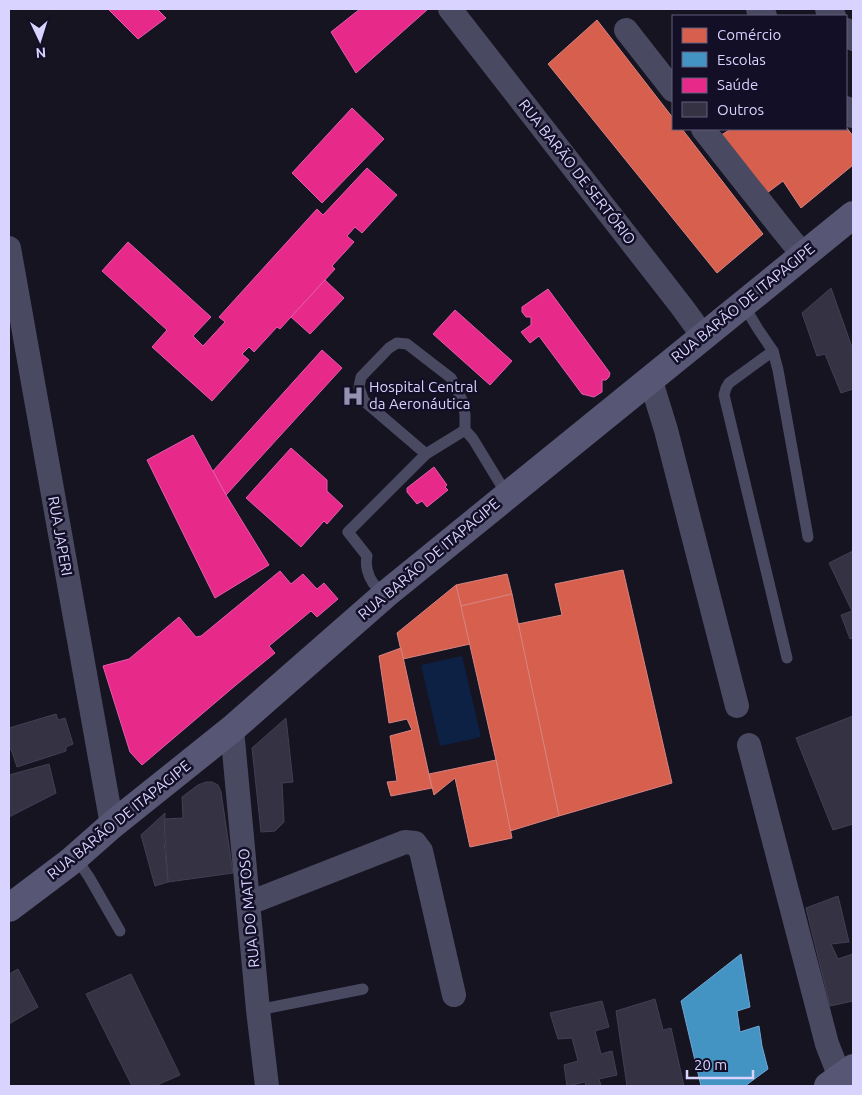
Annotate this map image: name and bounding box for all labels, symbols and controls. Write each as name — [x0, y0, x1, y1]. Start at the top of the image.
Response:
north arrow — [15, 15, 65, 65]
legend — [672, 15, 847, 130]
text: Comércio — [717, 26, 781, 43]
text: N — [35, 45, 47, 61]
text: Escolas — [717, 51, 766, 68]
text: Saúde — [717, 76, 758, 93]
street label: RUA BARÃO DE SERTÓRIO — [516, 96, 639, 247]
text: Outros — [717, 101, 764, 118]
street label: RUA BARÃO DE ITAPAGIPE — [668, 240, 818, 366]
place label: Hospital Central da Aeronáutica — [369, 378, 477, 412]
hospital icon: Hospital Central da Aeronáutica — [340, 383, 366, 409]
street label: RUA JAPERI — [45, 495, 76, 577]
street label: RUA BARÃO DE ITAPAGIPE — [355, 495, 503, 623]
street label: RUA BARÃO DE ITAPAGIPE — [44, 757, 194, 883]
street label: RUA DO MATOSO — [235, 848, 262, 968]
scale bar — [687, 1048, 753, 1080]
text: 20 m — [694, 1056, 727, 1073]

